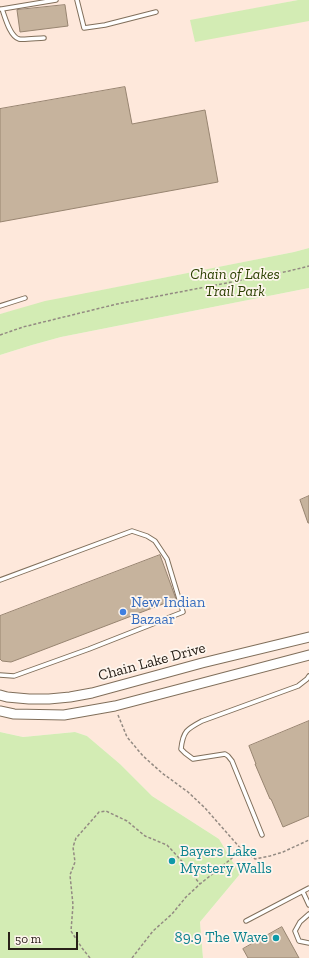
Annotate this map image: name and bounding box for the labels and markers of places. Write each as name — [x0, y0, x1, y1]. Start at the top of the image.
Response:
place label: New Indian Bazaar — [131, 594, 205, 629]
marker: New Indian Bazaar — [118, 607, 128, 617]
place label: Bayers Lake Mystery Walls — [180, 843, 272, 878]
marker: Bayers Lake Mystery Walls — [167, 856, 177, 866]
place label: 89.9 The Wave — [175, 929, 268, 947]
marker: 89.9 The Wave — [271, 933, 281, 943]

